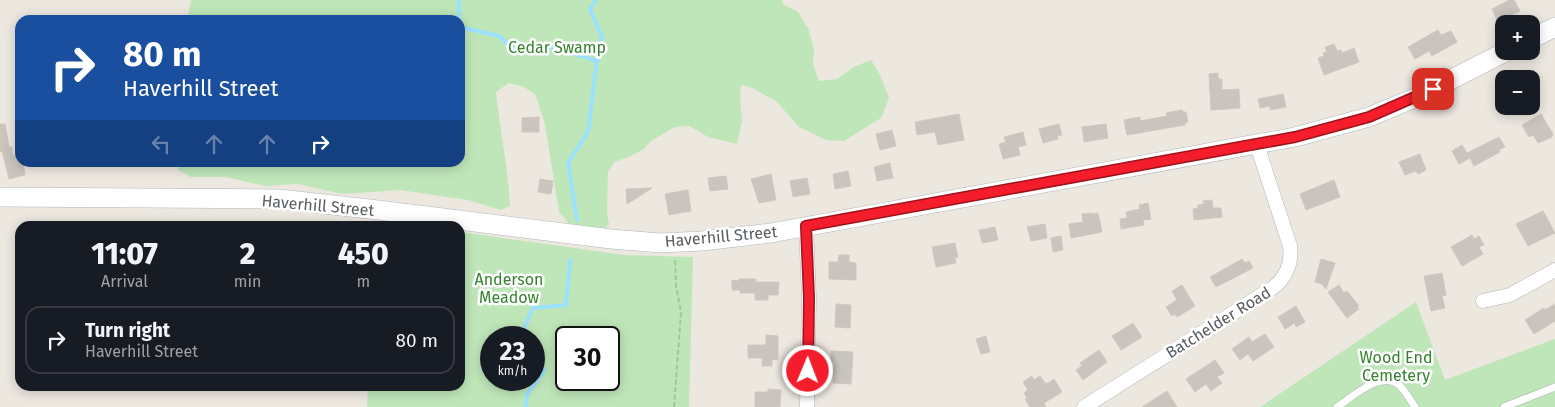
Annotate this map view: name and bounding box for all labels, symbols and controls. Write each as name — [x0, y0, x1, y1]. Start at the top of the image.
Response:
map controls — [1495, 15, 1540, 115]
button: + — [1495, 15, 1540, 60]
text: 80 m — [123, 33, 202, 75]
icon: right — [40, 35, 105, 100]
park label: Cedar Swamp — [508, 38, 606, 57]
pin — [1412, 68, 1454, 110]
button: − — [1495, 70, 1540, 115]
text: Haverhill Street — [123, 75, 278, 102]
icon: arrive — [1419, 75, 1447, 103]
icon: left — [147, 130, 175, 158]
icon: ahead — [200, 130, 228, 158]
icon: ahead — [253, 130, 281, 158]
icon: right — [306, 130, 334, 158]
street label: Haverhill Street — [261, 191, 375, 220]
street label: Haverhill Street — [664, 222, 778, 251]
text: 11:07 — [91, 236, 158, 272]
text: 2 — [240, 236, 256, 272]
text: 450 — [338, 236, 389, 272]
park label: Anderson Meadow — [475, 270, 543, 307]
text: Arrival — [101, 272, 148, 291]
text: min — [234, 272, 261, 291]
text: m — [356, 272, 370, 291]
street label: Batchelder Road — [1162, 283, 1274, 362]
text: Turn right — [85, 319, 170, 342]
icon: right — [42, 326, 70, 354]
speed limit sign: 30 — [555, 326, 620, 391]
text: 80 m — [396, 329, 438, 352]
text: 23 — [500, 337, 525, 367]
text: Haverhill Street — [85, 342, 198, 361]
position arrow — [781, 344, 833, 396]
park label: Wood End Cemetery — [1360, 348, 1432, 385]
text: km/h — [498, 364, 527, 378]

